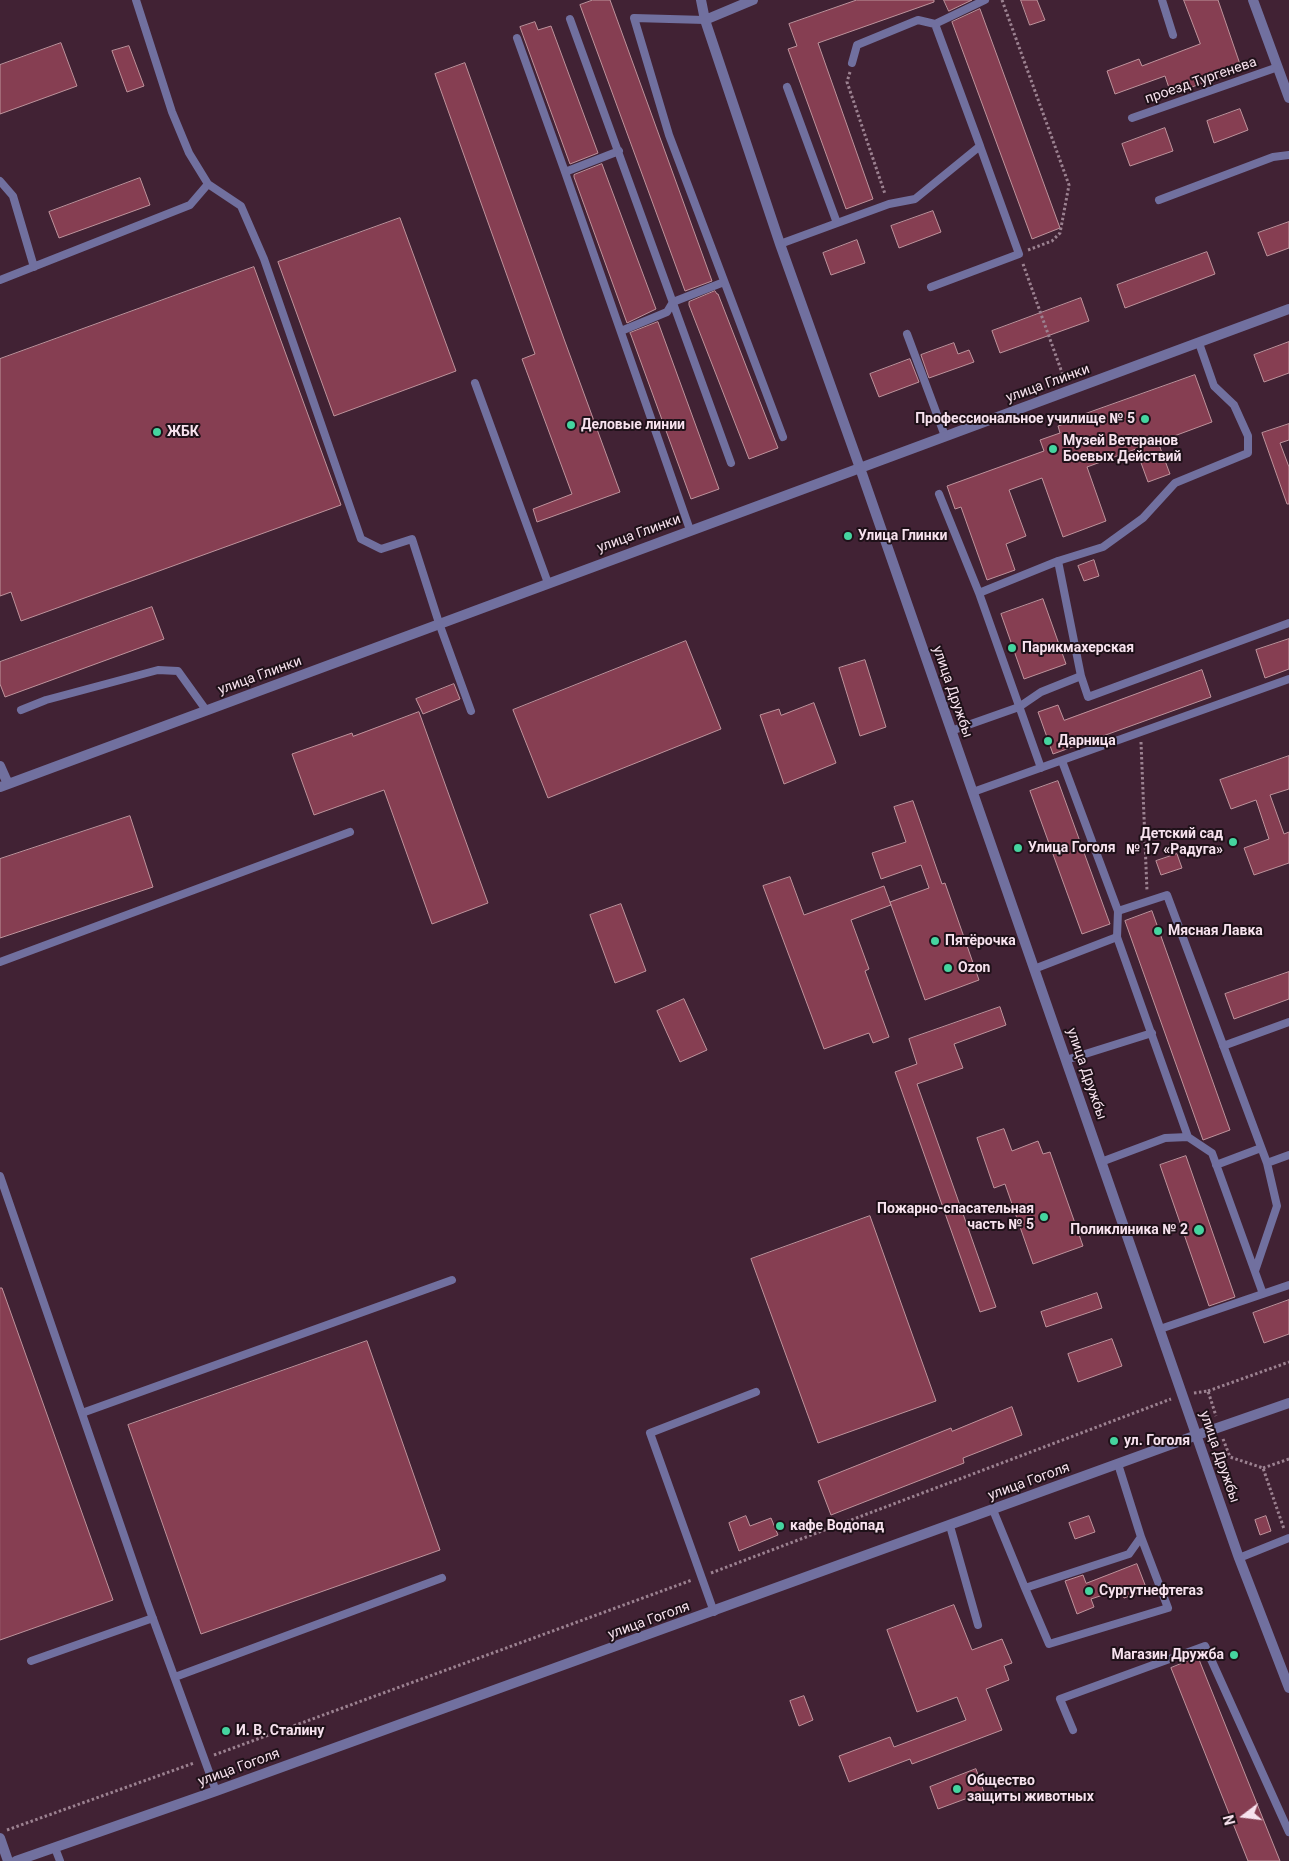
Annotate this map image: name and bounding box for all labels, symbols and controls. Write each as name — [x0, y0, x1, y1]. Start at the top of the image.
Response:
street label: проезд Тургенева — [1143, 54, 1259, 108]
street label: улица Глинки — [1004, 361, 1092, 407]
place label: Профессиональное училище № 5 — [915, 411, 1135, 427]
marker: Профессиональное училище № 5 — [1139, 413, 1151, 425]
place label: Деловые линии — [581, 417, 685, 433]
marker: Деловые линии — [565, 419, 577, 431]
place label: ЖБК — [167, 424, 199, 440]
marker: ЖБК — [151, 426, 163, 438]
place label: Музей Ветеранов Боевых Действий — [1063, 433, 1181, 466]
marker: Музей Ветеранов Боевых Действий — [1047, 443, 1059, 455]
street label: улица Глинки — [595, 511, 683, 557]
place label: Улица Глинки — [858, 528, 947, 544]
marker: Улица Глинки — [842, 530, 854, 542]
place label: Парикмахерская — [1022, 640, 1134, 656]
marker: Парикмахерская — [1006, 642, 1018, 654]
street label: улица Дружбы — [928, 644, 976, 740]
street label: улица Глинки — [216, 653, 304, 699]
place label: Дарница — [1058, 733, 1116, 749]
marker: Дарница — [1042, 735, 1054, 747]
place label: Детский сад № 17 «Радуга» — [1126, 826, 1223, 859]
marker: Детский сад № 17 «Радуга» — [1227, 836, 1239, 848]
place label: Улица Гоголя — [1028, 840, 1116, 856]
marker: Улица Гоголя — [1012, 842, 1024, 854]
place label: Мясная Лавка — [1168, 923, 1263, 939]
marker: Мясная Лавка — [1152, 925, 1164, 937]
place label: Пятёрочка — [945, 933, 1016, 949]
marker: Пятёрочка — [929, 935, 941, 947]
place label: Ozon — [958, 960, 990, 976]
marker: Ozon — [942, 962, 954, 974]
street label: улица Дружбы — [1062, 1026, 1110, 1122]
place label: Пожарно-спасательная часть № 5 — [877, 1201, 1034, 1234]
marker: Пожарно-спасательная часть № 5 — [1038, 1211, 1050, 1223]
place label: Поликлиника № 2 — [1070, 1222, 1188, 1238]
marker: Поликлиника № 2 — [1192, 1223, 1206, 1237]
street label: улица Дружбы — [1195, 1409, 1243, 1505]
place label: ул. Гоголя — [1124, 1433, 1190, 1449]
marker: ул. Гоголя — [1108, 1435, 1120, 1447]
street label: улица Гоголя — [986, 1459, 1072, 1505]
place label: кафе Водопад — [790, 1518, 884, 1534]
marker: кафе Водопад — [774, 1520, 786, 1532]
place label: Сургутнефтегаз — [1099, 1583, 1203, 1599]
marker: Сургутнефтегаз — [1083, 1585, 1095, 1597]
street label: улица Гоголя — [606, 1598, 692, 1644]
place label: Магазин Дружба — [1112, 1647, 1224, 1663]
marker: Магазин Дружба — [1228, 1649, 1240, 1661]
place label: И. В. Сталину — [236, 1723, 324, 1739]
marker: И. В. Сталину — [220, 1725, 232, 1737]
street label: улица Гоголя — [196, 1745, 282, 1791]
place label: Общество защиты животных — [967, 1773, 1094, 1805]
marker: Общество защиты животных — [951, 1783, 963, 1795]
north arrow — [1219, 1791, 1269, 1841]
text: N — [1221, 1813, 1239, 1827]

